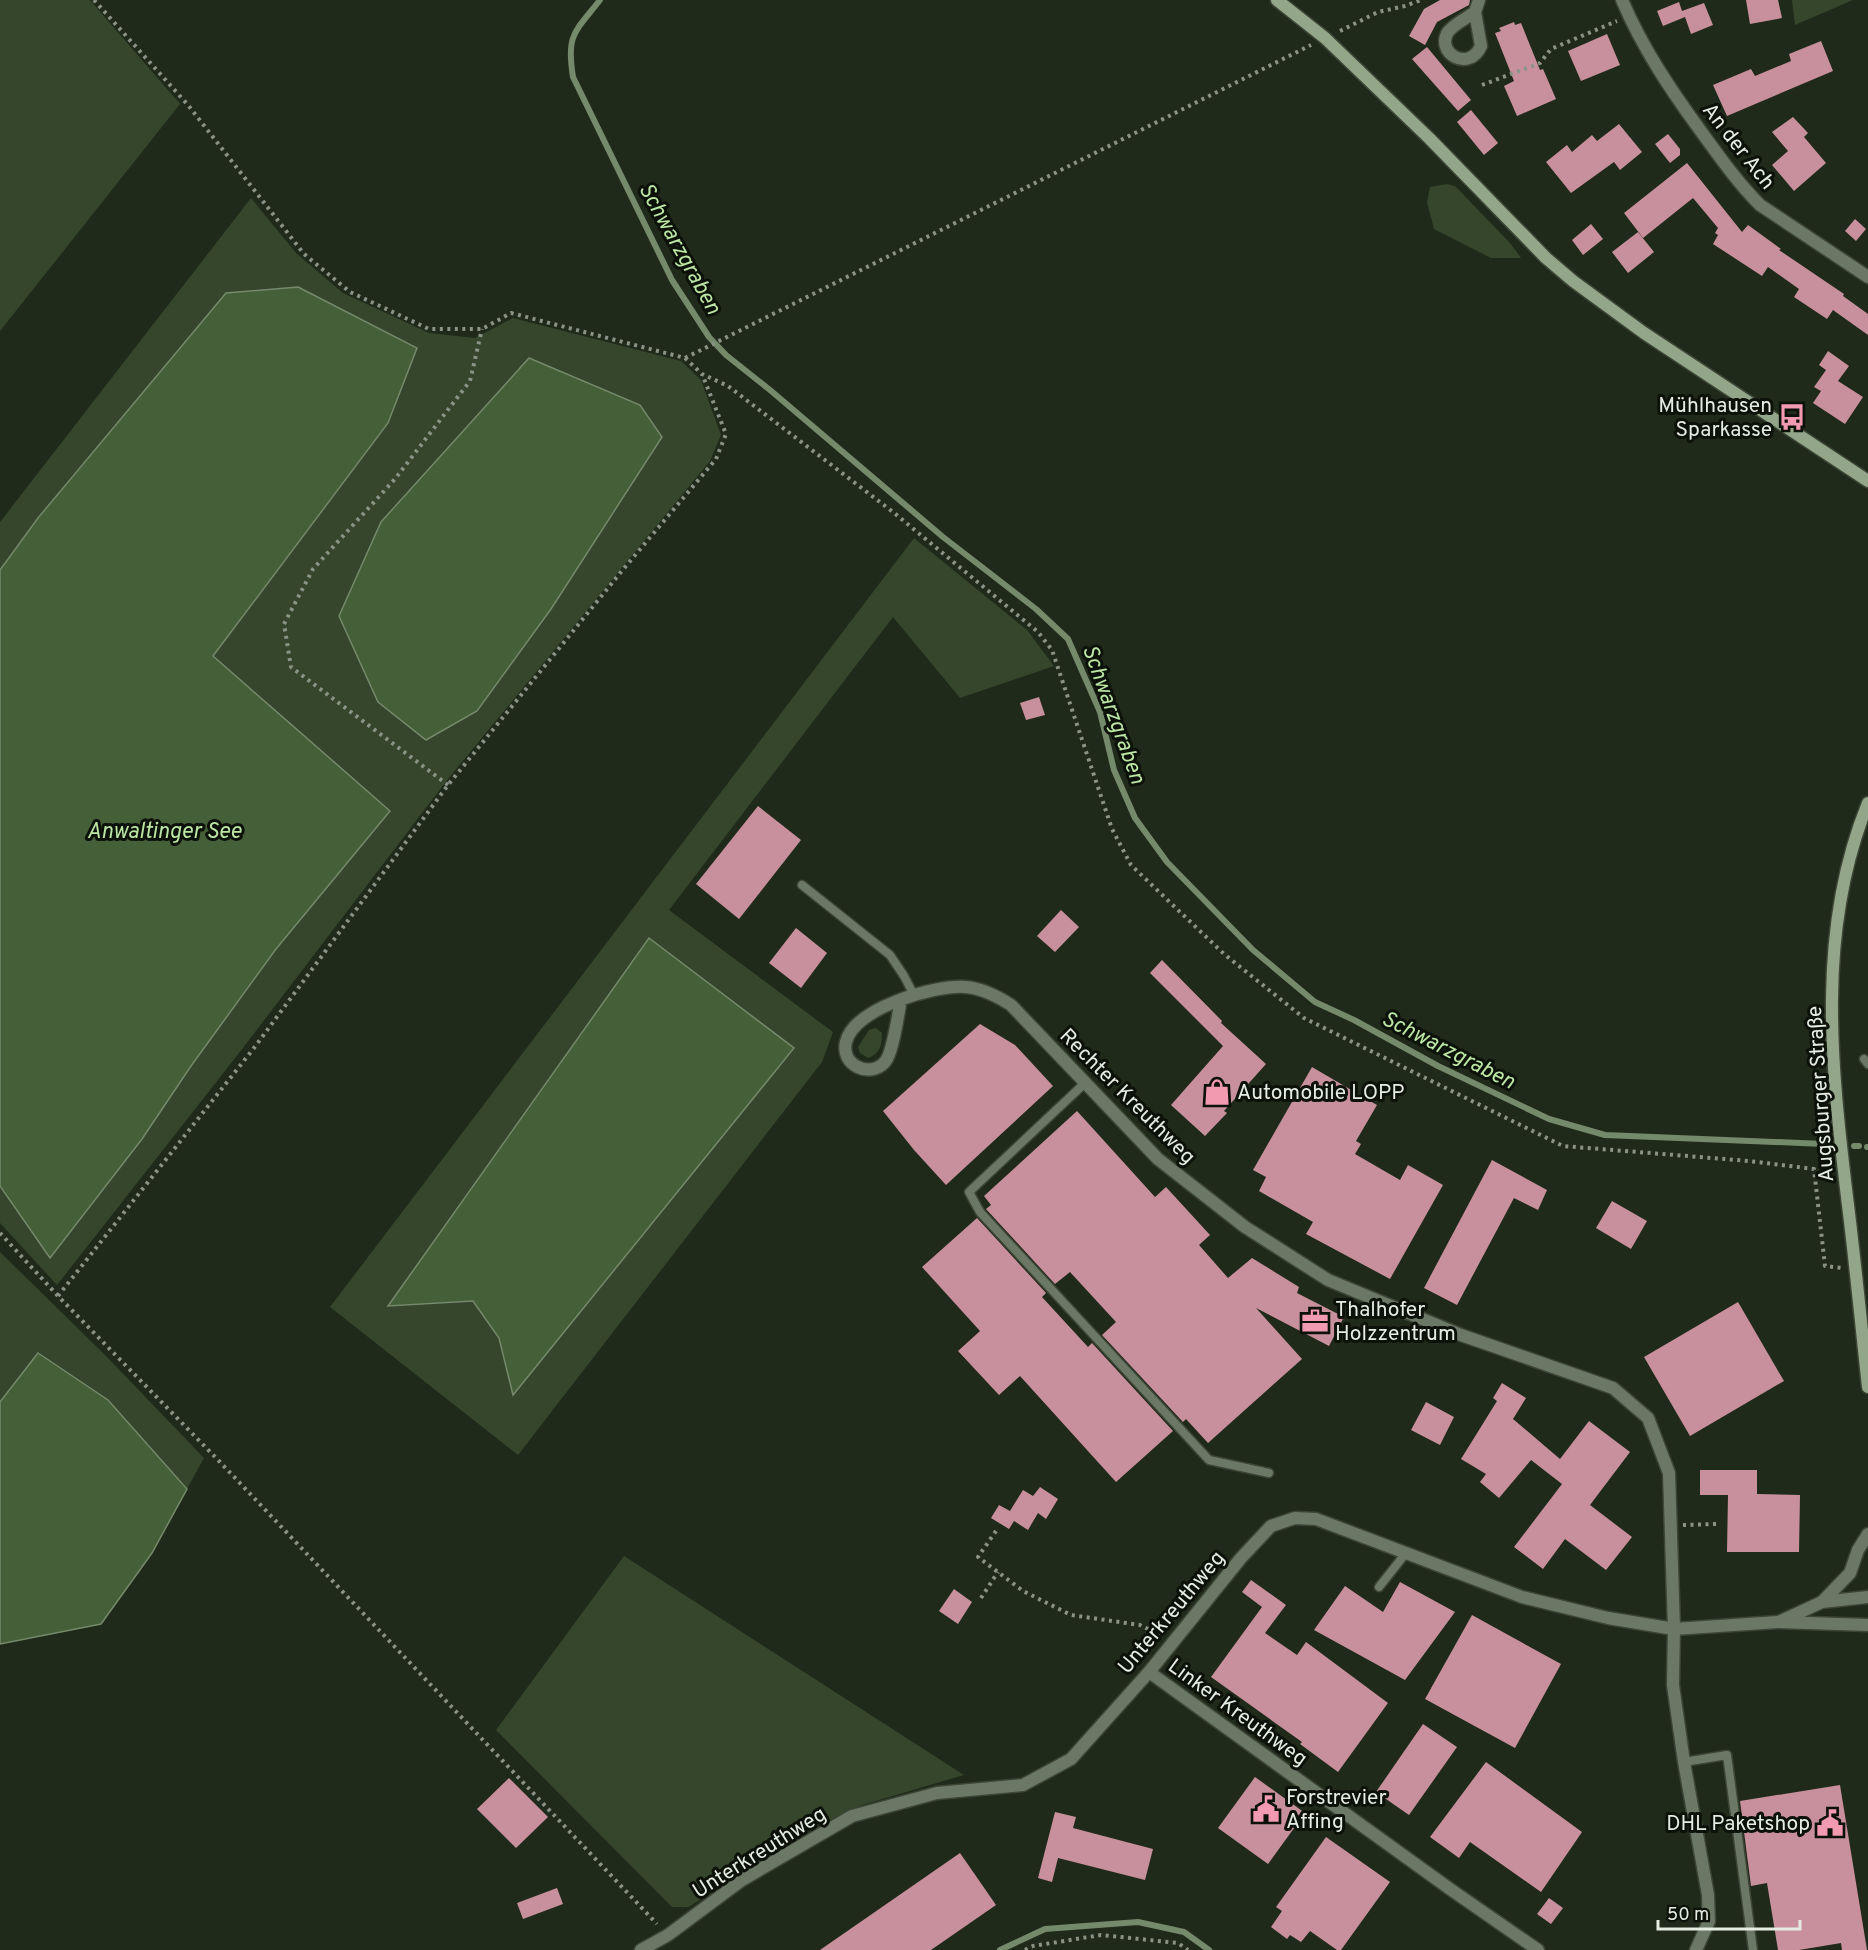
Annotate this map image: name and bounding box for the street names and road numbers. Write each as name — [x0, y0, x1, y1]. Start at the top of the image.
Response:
street label: An der Ach — [1695, 98, 1780, 196]
street label: Augsburger Straße — [1802, 1005, 1841, 1183]
street label: Rechter Kreuthweg — [1053, 1023, 1201, 1171]
street label: Unterkreuthweg — [1113, 1546, 1232, 1680]
street label: Linker Kreuthweg — [1162, 1653, 1312, 1773]
street label: Unterkreuthweg — [688, 1801, 832, 1905]

